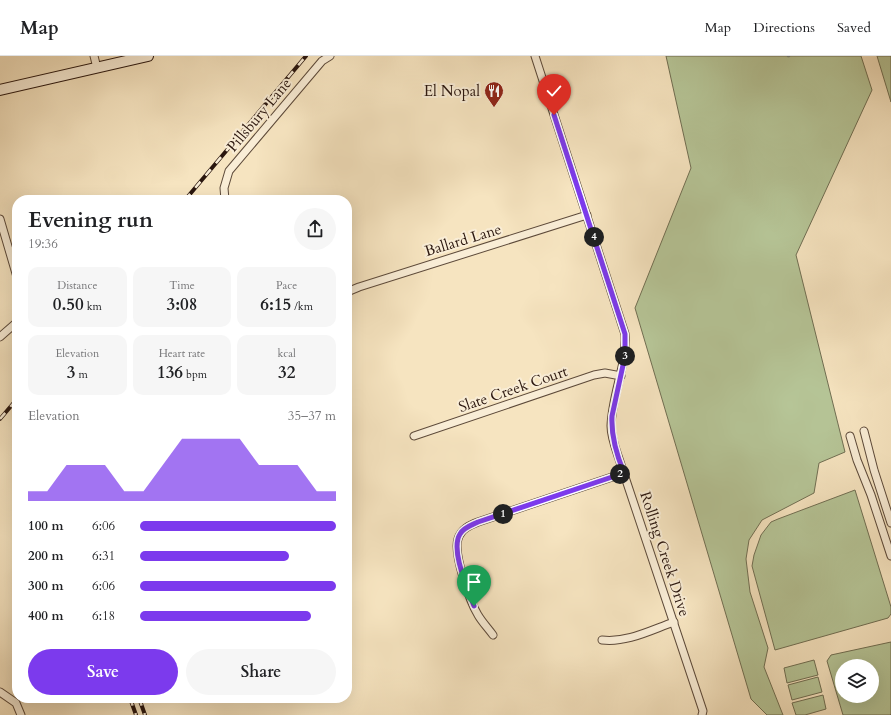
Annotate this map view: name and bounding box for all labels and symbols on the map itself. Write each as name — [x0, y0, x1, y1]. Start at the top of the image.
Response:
street label: Pillsbury Lane — [222, 74, 296, 156]
pin — [537, 74, 571, 115]
restaurant icon: El Nopal — [483, 80, 505, 108]
place label: El Nopal — [424, 81, 480, 101]
street label: Ballard Lane — [422, 219, 504, 261]
pin: 4 — [584, 227, 604, 247]
pin: 3 — [615, 346, 635, 366]
street label: Slate Creek Court — [456, 361, 570, 417]
pin: 2 — [610, 464, 630, 484]
street label: Rolling Creek Drive — [635, 489, 695, 619]
pin: 1 — [493, 504, 513, 524]
pin — [457, 565, 491, 606]

